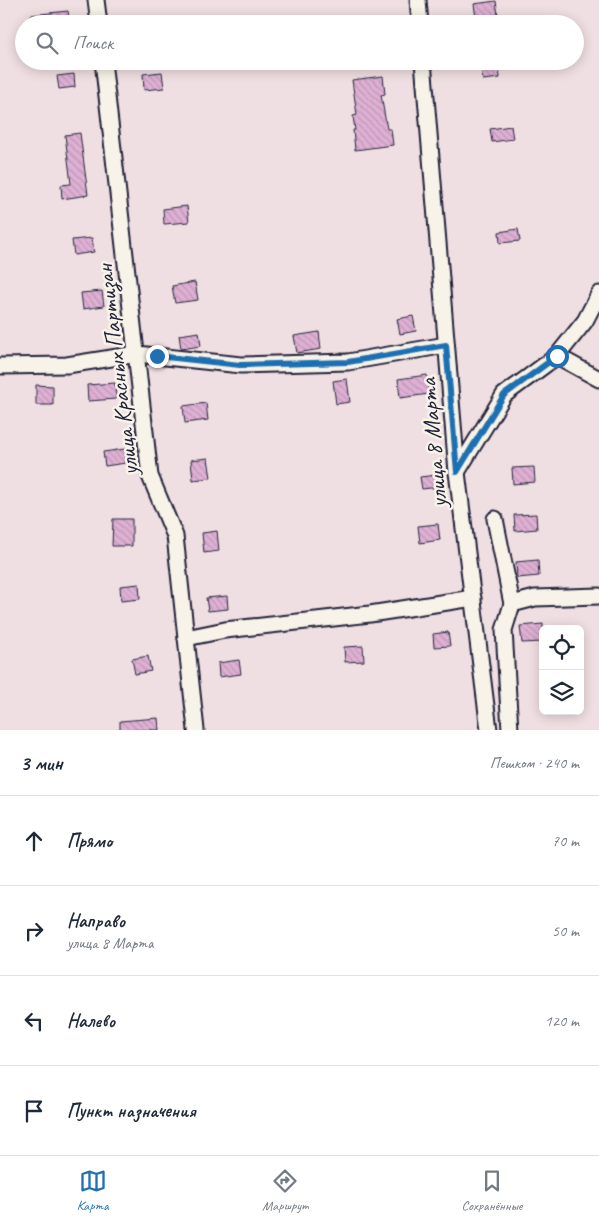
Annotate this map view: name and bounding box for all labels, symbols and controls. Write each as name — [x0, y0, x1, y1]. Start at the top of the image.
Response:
search box — [15, 15, 584, 70]
icon: search — [33, 29, 61, 57]
text: Поиск — [73, 31, 113, 55]
street label: улица Красных Партизан — [89, 261, 146, 479]
route end — [146, 345, 169, 368]
route start — [546, 345, 569, 368]
street label: улица 8 Марта — [412, 376, 454, 511]
map controls — [539, 625, 584, 715]
button: locate — [539, 625, 584, 670]
button: layers — [539, 670, 584, 715]
text: 3 мин — [20, 750, 63, 776]
text: Пешком · 240 m — [490, 753, 579, 773]
icon: ahead — [20, 827, 48, 855]
text: Прямо — [67, 829, 112, 853]
text: 70 m — [552, 831, 579, 851]
text: Направо — [67, 909, 125, 933]
icon: right — [20, 917, 48, 945]
text: 50 m — [552, 921, 579, 941]
text: улица 8 Марта — [67, 933, 153, 953]
icon: left — [20, 1007, 48, 1035]
text: Налево — [67, 1009, 115, 1033]
text: 120 m — [545, 1011, 579, 1031]
icon: arrive — [20, 1097, 48, 1125]
text: Пункт назначения — [67, 1099, 196, 1123]
tab: Карта — [77, 1167, 109, 1214]
tab: Маршрут — [262, 1167, 308, 1214]
tab: Сохранённые — [462, 1167, 522, 1214]

